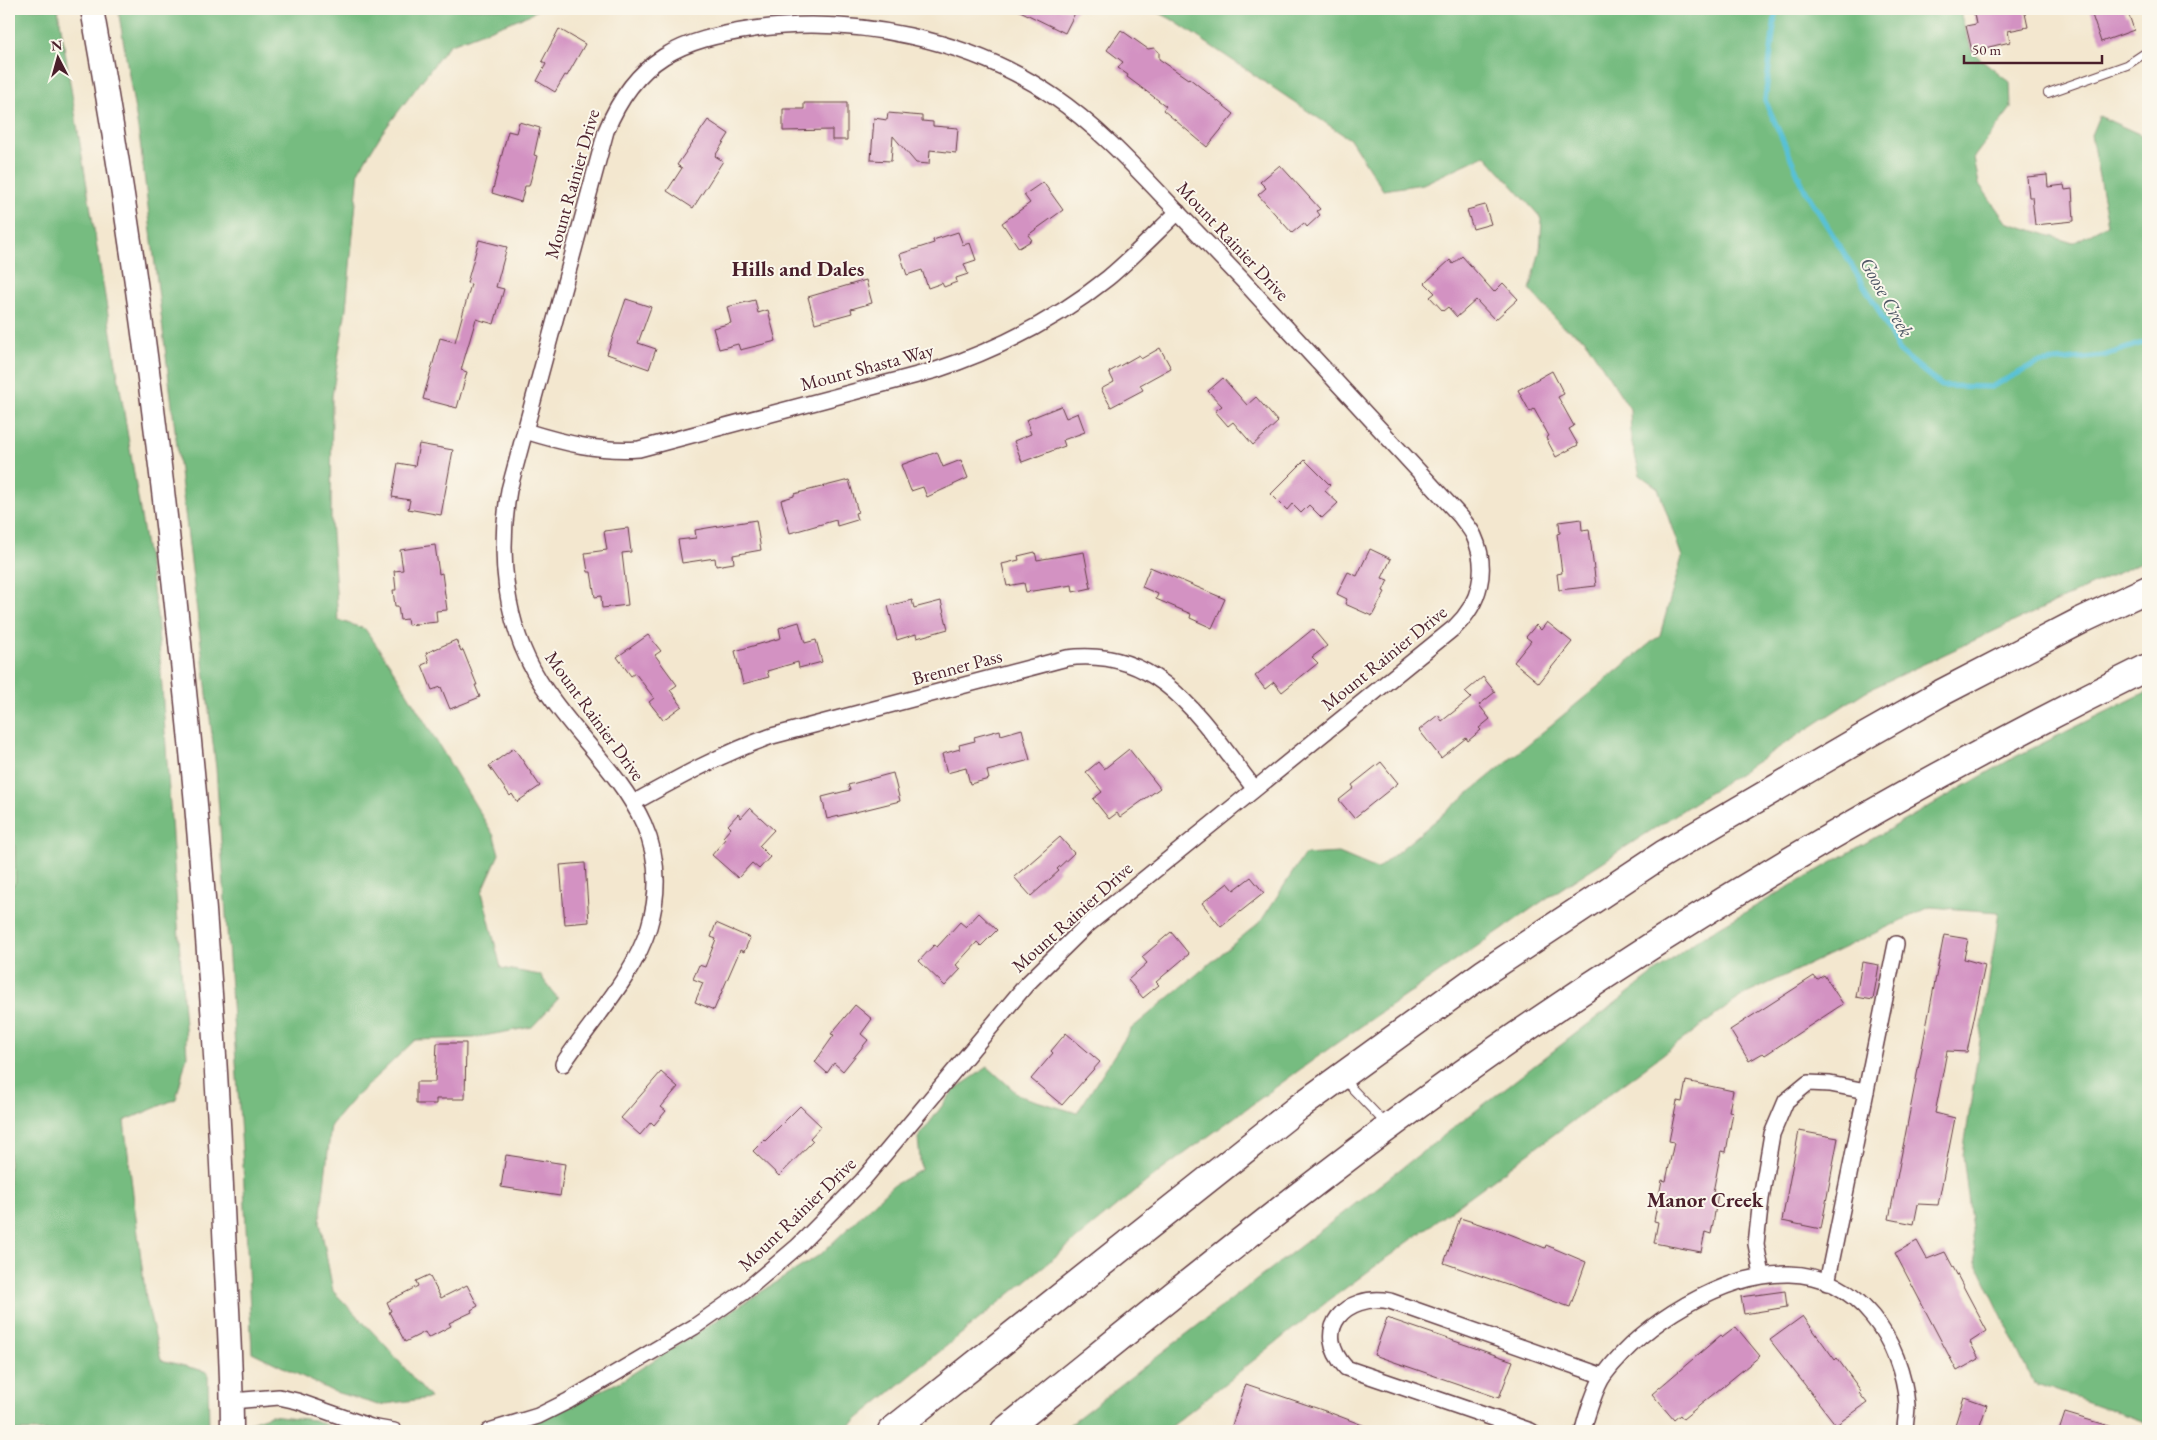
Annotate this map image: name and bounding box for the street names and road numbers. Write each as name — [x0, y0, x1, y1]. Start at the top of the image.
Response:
street label: Mount Rainier Drive — [539, 106, 605, 262]
street label: Mount Rainier Drive — [1171, 176, 1295, 306]
street label: Mount Shasta Way — [798, 337, 937, 397]
street label: Mount Rainier Drive — [1316, 600, 1452, 716]
street label: Brenner Pass — [909, 643, 1005, 691]
street label: Mount Rainier Drive — [539, 646, 651, 786]
street label: Mount Rainier Drive — [1006, 856, 1138, 978]
street label: Mount Rainier Drive — [733, 1151, 861, 1277]

